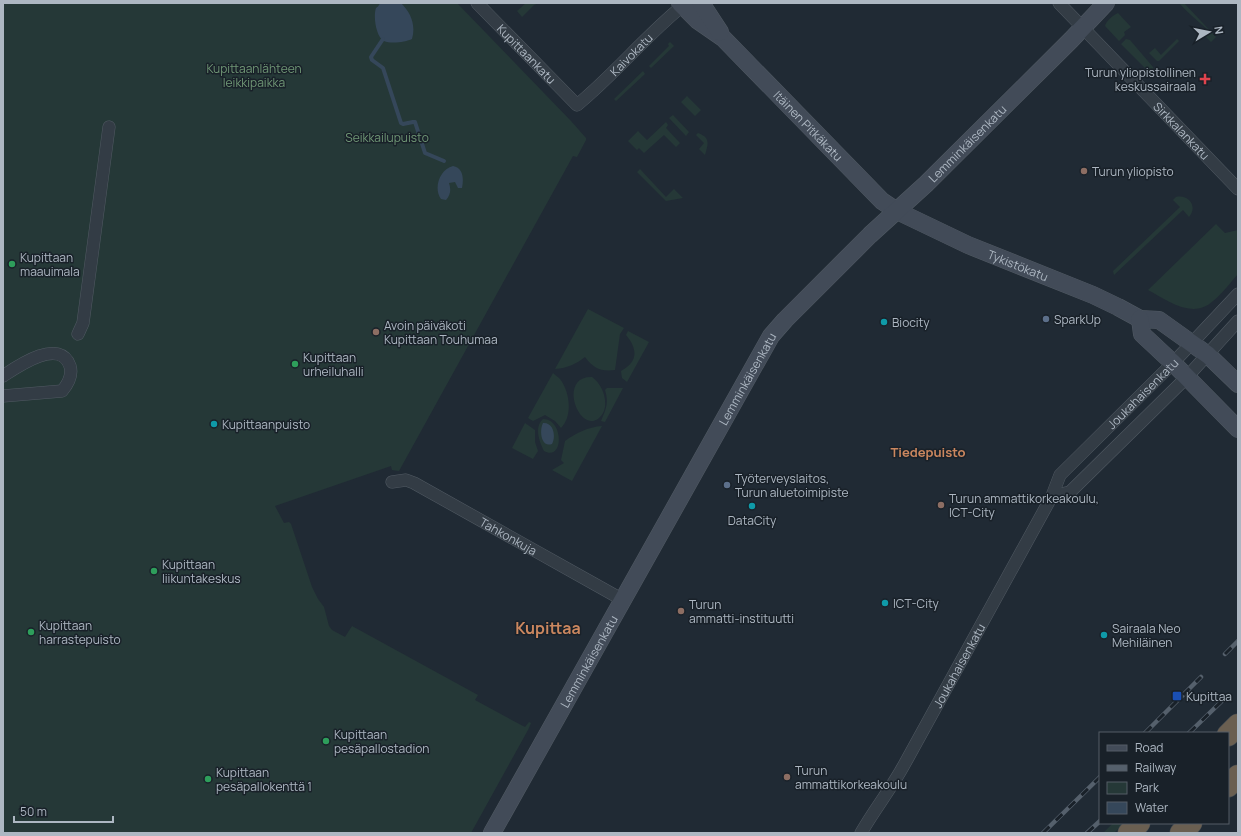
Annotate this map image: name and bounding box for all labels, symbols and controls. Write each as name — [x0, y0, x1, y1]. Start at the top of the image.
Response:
north arrow — [1189, 12, 1229, 52]
street label: Kupittaankatu — [493, 20, 560, 87]
text: N — [1211, 25, 1227, 35]
street label: Kaivokatu — [606, 29, 656, 79]
park label: Kupittaanlähteen leikkipaikka — [206, 60, 302, 91]
place label: Turun yliopistollinen keskussairaala — [1085, 64, 1196, 95]
marker: Turun yliopistollinen keskussairaala — [1199, 73, 1211, 85]
street label: Itäinen Pitkäkatu — [770, 86, 847, 165]
street label: Sirkkalankatu — [1150, 98, 1214, 163]
street label: Lemminkäisenkatu — [924, 101, 1010, 186]
park label: Seikkailupuisto — [345, 129, 429, 146]
place label: Turun yliopisto — [1092, 163, 1174, 180]
marker: Turun yliopisto — [1079, 166, 1089, 176]
street label: Tykistökatu — [985, 245, 1051, 285]
place label: Kupittaan maauimala — [20, 249, 80, 280]
marker: Kupittaan maauimala — [7, 259, 17, 269]
place label: SparkUp — [1054, 311, 1101, 328]
place label: Biocity — [892, 314, 930, 331]
marker: SparkUp — [1041, 314, 1051, 324]
place label: Avoin päiväkoti Kupittaan Touhumaa — [384, 317, 498, 348]
marker: Biocity — [879, 317, 889, 327]
marker: Avoin päiväkoti Kupittaan Touhumaa — [371, 327, 381, 337]
street label: Lemminkäisenkatu — [714, 329, 780, 428]
place label: Kupittaan urheiluhalli — [303, 349, 364, 380]
street label: Joukahaisenkatu — [1103, 354, 1182, 432]
marker: Kupittaan urheiluhalli — [290, 359, 300, 369]
place label: Kupittaanpuisto — [222, 416, 310, 433]
marker: Kupittaanpuisto — [209, 419, 219, 429]
district label: Tiedepuisto — [890, 443, 966, 461]
place label: Työterveyslaitos, Turun aluetoimipiste — [735, 470, 849, 501]
marker: Työterveyslaitos, Turun aluetoimipiste — [722, 480, 732, 490]
place label: Turun ammattikorkeakoulu, ICT-City — [949, 490, 1099, 521]
marker: Turun ammattikorkeakoulu, ICT-City — [936, 500, 946, 510]
marker: DataCity — [747, 501, 757, 511]
place label: DataCity — [728, 512, 777, 529]
street label: Tahkonkuja — [477, 513, 540, 559]
place label: Kupittaan liikuntakeskus — [162, 556, 241, 587]
marker: Kupittaan liikuntakeskus — [149, 566, 159, 576]
place label: ICT-City — [893, 595, 940, 612]
place label: Turun ammatti-instituutti — [689, 596, 794, 627]
marker: ICT-City — [880, 598, 890, 608]
marker: Turun ammatti-instituutti — [676, 606, 686, 616]
street label: Lemminkäisenkatu — [556, 612, 621, 711]
place label: Kupittaan harrastepuisto — [39, 617, 121, 648]
district label: Kupittaa — [515, 617, 581, 639]
street label: Joukahaisenkatu — [929, 620, 989, 711]
place label: Sairaala Neo Mehiläinen — [1112, 620, 1180, 651]
marker: Kupittaan harrastepuisto — [26, 627, 36, 637]
marker: Sairaala Neo Mehiläinen — [1099, 630, 1109, 640]
place label: Kupittaa — [1186, 688, 1232, 705]
marker: Kupittaa — [1171, 690, 1183, 702]
place label: Kupittaan pesäpallostadion — [334, 726, 429, 757]
legend — [1099, 732, 1229, 824]
marker: Kupittaan pesäpallostadion — [321, 736, 331, 746]
text: Road — [1135, 739, 1163, 756]
text: Railway — [1135, 759, 1177, 776]
place label: Turun ammattikorkeakoulu — [795, 762, 907, 793]
place label: Kupittaan pesäpallokenttä 1 — [216, 764, 312, 795]
marker: Turun ammattikorkeakoulu — [782, 772, 792, 782]
marker: Kupittaan pesäpallokenttä 1 — [203, 774, 213, 784]
text: Park — [1135, 779, 1160, 796]
scale bar — [14, 798, 113, 824]
text: Water — [1135, 799, 1169, 816]
text: 50 m — [20, 803, 47, 820]

